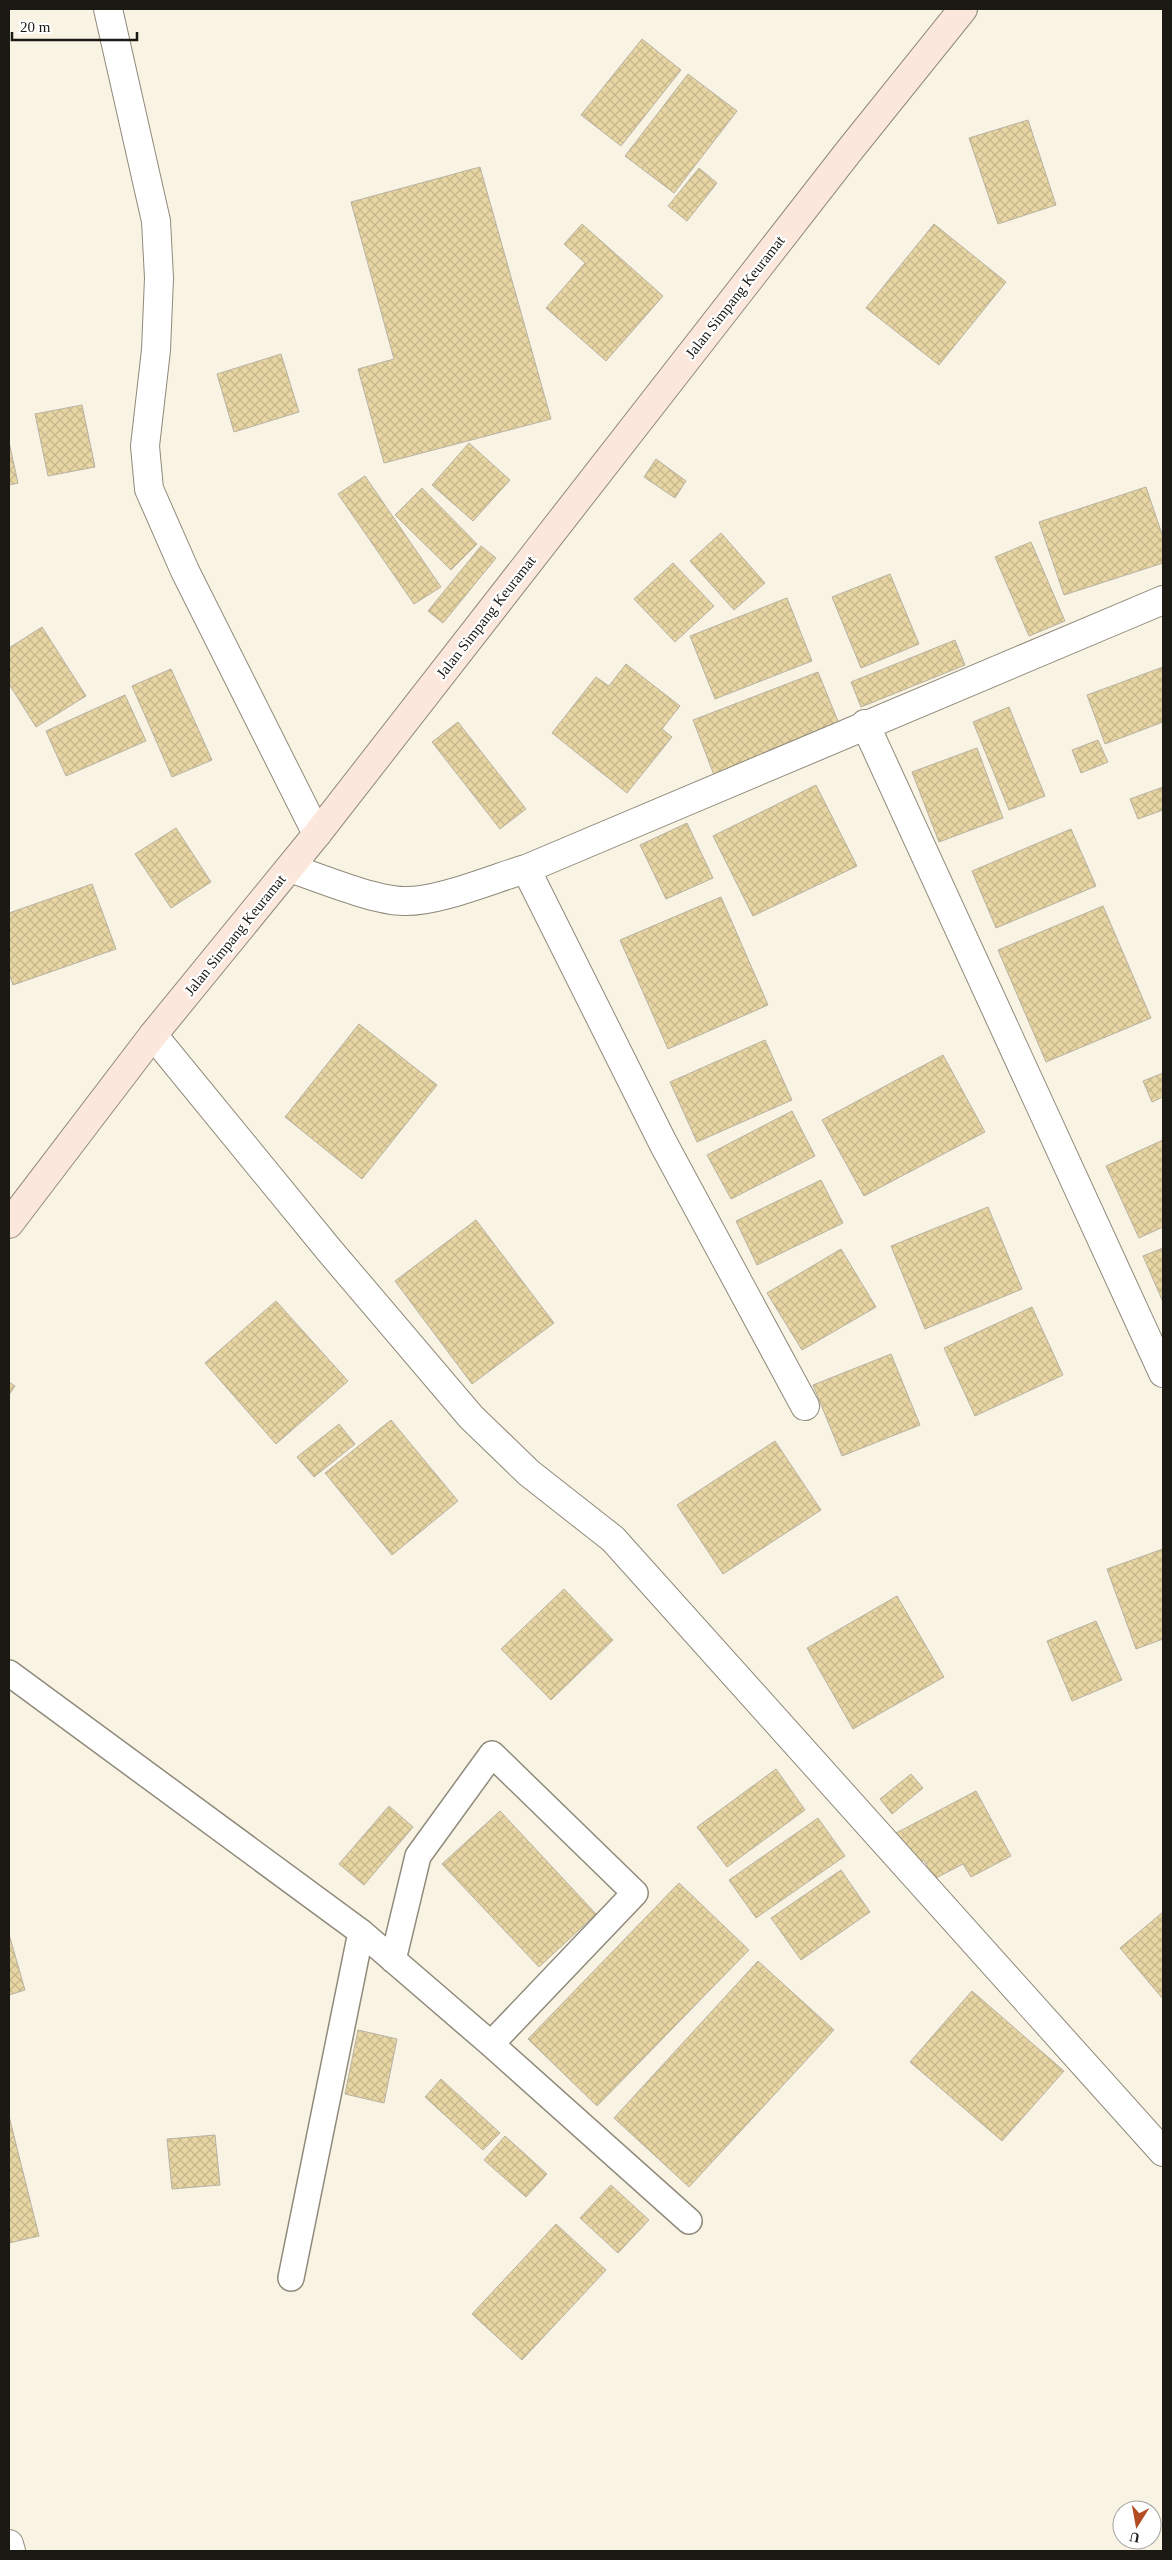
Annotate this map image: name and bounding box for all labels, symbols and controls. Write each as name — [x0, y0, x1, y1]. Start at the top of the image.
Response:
scale bar — [12, 10, 138, 42]
text: 20 m — [20, 19, 51, 35]
street label: Jalan Simpang Keuramat — [682, 232, 788, 361]
street label: Jalan Simpang Keuramat — [433, 552, 539, 681]
street label: Jalan Simpang Keuramat — [181, 871, 289, 999]
north arrow — [1112, 2500, 1162, 2550]
text: U — [1128, 2529, 1141, 2546]

